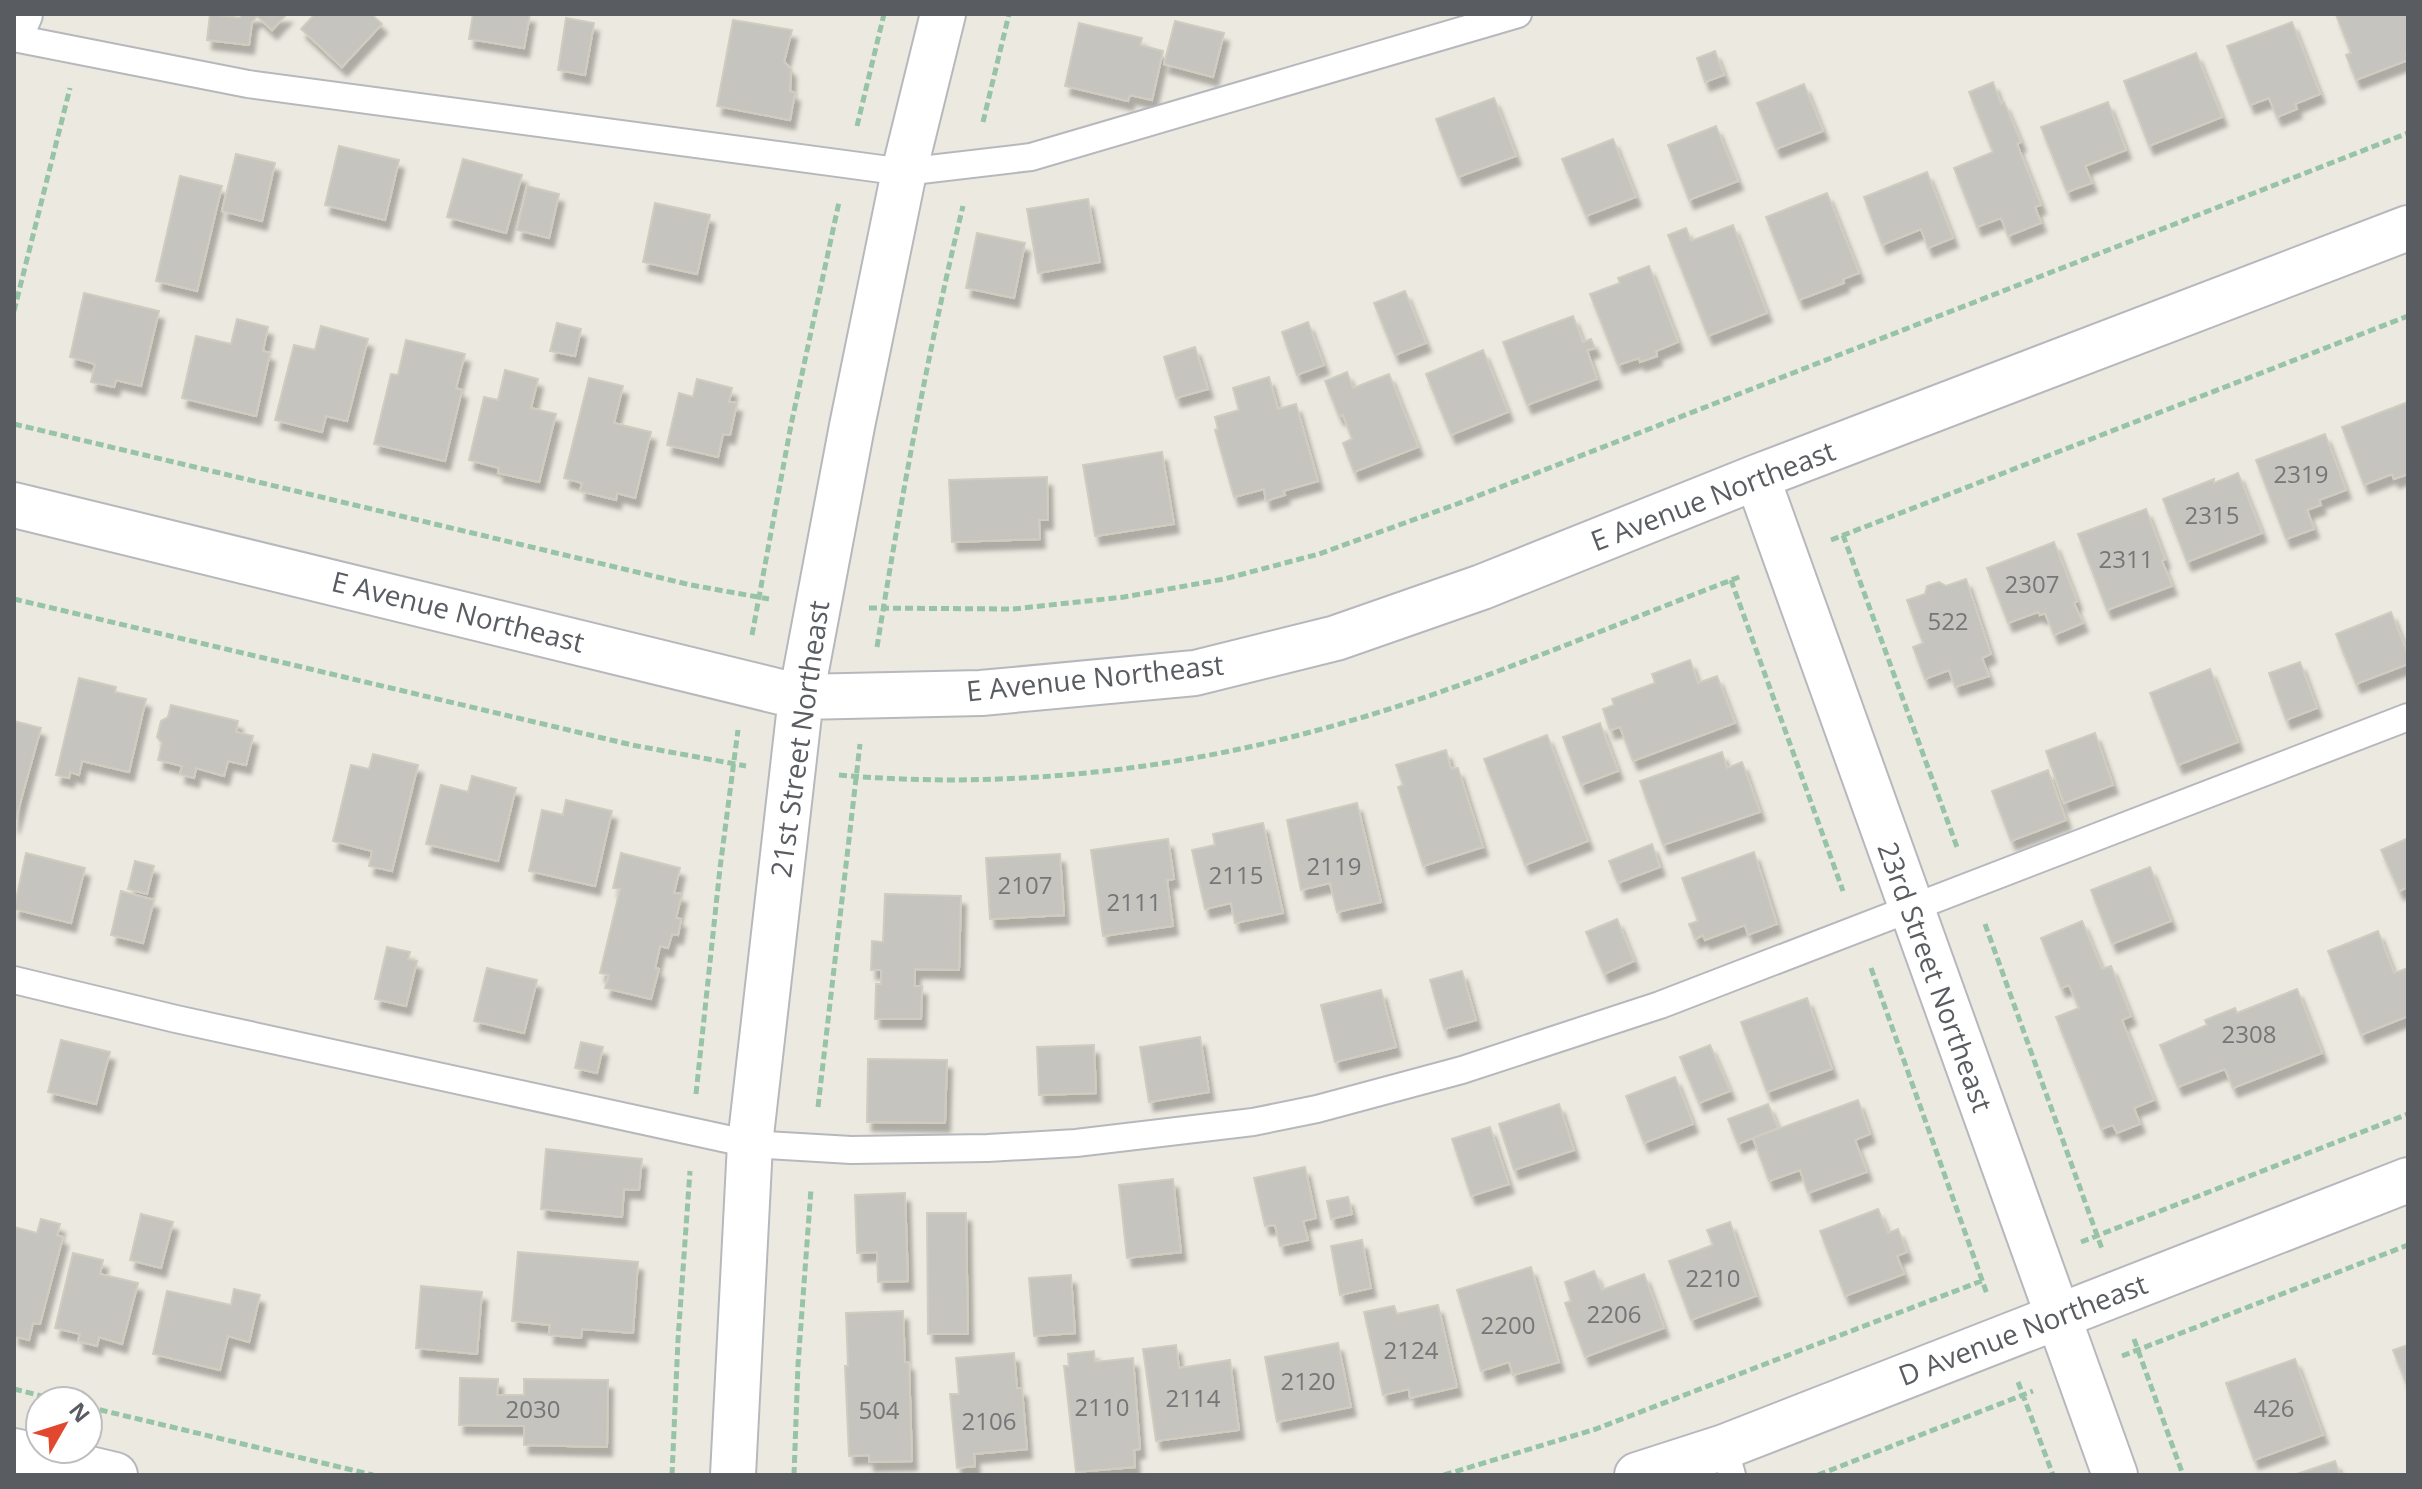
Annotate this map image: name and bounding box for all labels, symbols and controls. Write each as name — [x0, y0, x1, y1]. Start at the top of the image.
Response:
street label: E Avenue Northeast — [1585, 431, 1840, 559]
house number: 2319 — [2274, 457, 2328, 490]
house number: 2315 — [2185, 498, 2239, 531]
house number: 2311 — [2099, 542, 2153, 575]
street label: E Avenue Northeast — [328, 561, 588, 661]
house number: 2307 — [2005, 567, 2059, 600]
street label: 21st Street Northeast — [761, 598, 837, 880]
house number: 522 — [1927, 604, 1969, 637]
street label: E Avenue Northeast — [964, 645, 1226, 709]
street label: 23rd Street Northeast — [1869, 836, 2002, 1117]
house number: 2119 — [1307, 849, 1361, 882]
house number: 2115 — [1209, 858, 1263, 891]
house number: 2107 — [998, 868, 1052, 901]
house number: 2111 — [1107, 885, 1161, 918]
house number: 2308 — [2222, 1017, 2276, 1050]
house number: 2210 — [1686, 1261, 1740, 1294]
street label: D Avenue Northeast — [1893, 1264, 2152, 1394]
house number: 2206 — [1587, 1297, 1641, 1330]
house number: 2200 — [1481, 1308, 1535, 1341]
house number: 2124 — [1384, 1333, 1439, 1366]
house number: 2120 — [1281, 1364, 1335, 1397]
house number: 2114 — [1166, 1381, 1221, 1414]
north arrow — [24, 1385, 104, 1465]
house number: 2110 — [1075, 1390, 1129, 1423]
house number: 426 — [2253, 1391, 2295, 1424]
house number: 2030 — [506, 1392, 560, 1425]
house number: 504 — [858, 1393, 900, 1426]
text: N — [63, 1395, 98, 1428]
house number: 2106 — [962, 1404, 1016, 1437]

